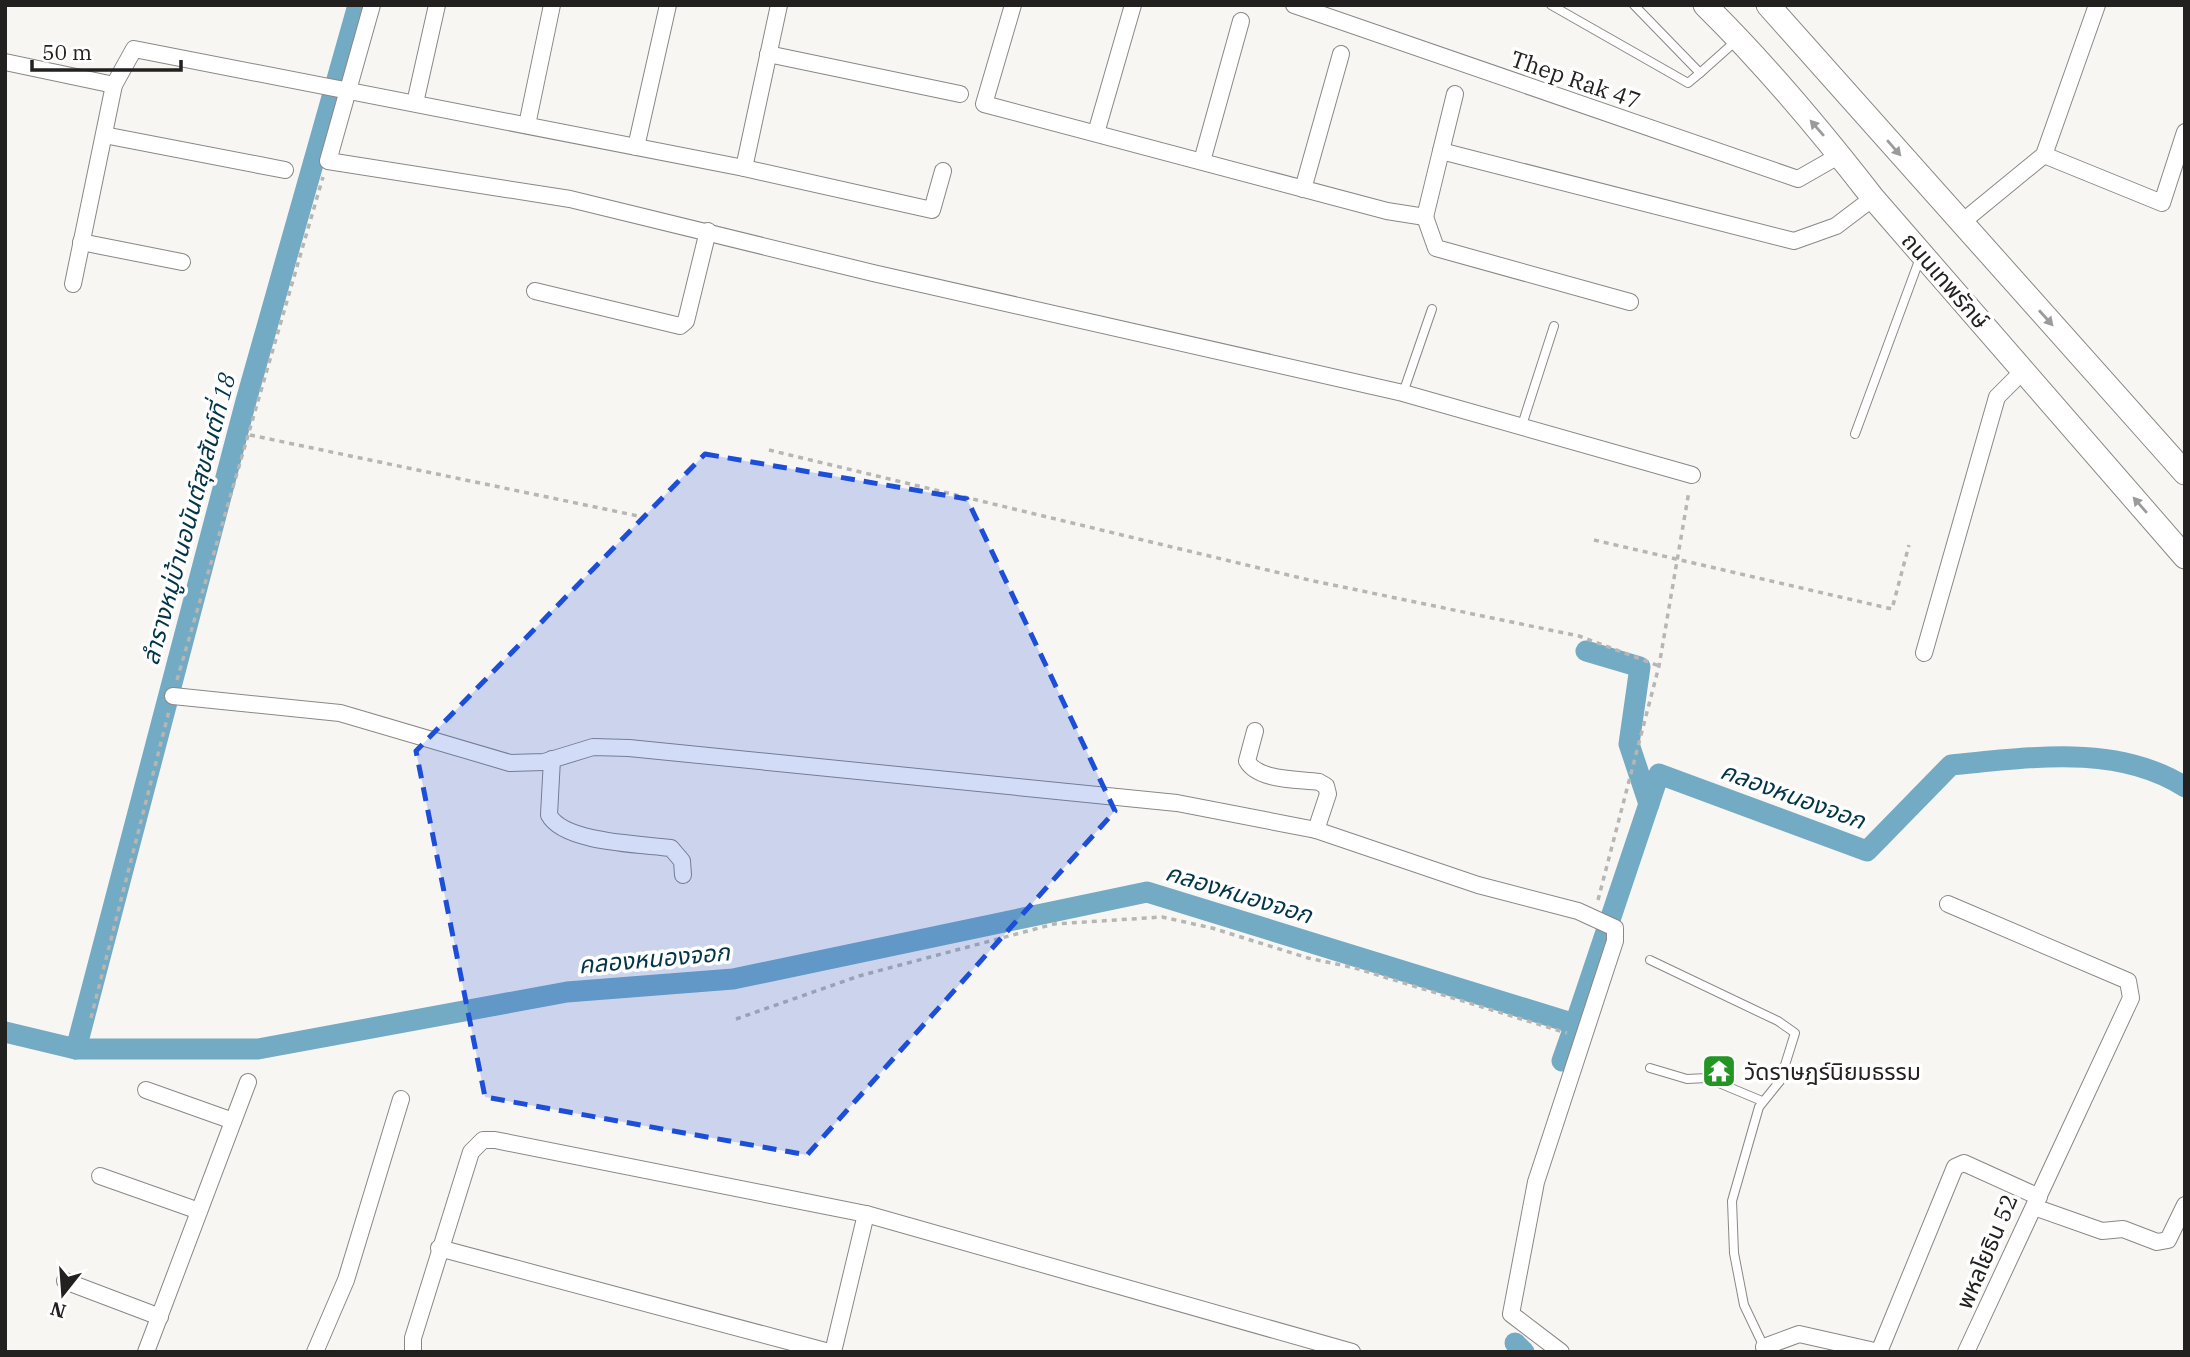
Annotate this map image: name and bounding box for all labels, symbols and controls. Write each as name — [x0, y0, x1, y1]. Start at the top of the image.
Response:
scale bar — [32, 28, 180, 72]
text: 50 m — [42, 38, 92, 66]
street label: Thep Rak 47 — [1507, 43, 1645, 115]
one-way arrow — [1809, 119, 1825, 137]
one-way arrow — [1886, 139, 1902, 157]
street label: ถนนเทพรักษ์ — [1896, 225, 1996, 335]
one-way arrow — [2037, 309, 2053, 326]
water label: ลำรางหมู่บ้านอนันต์สุขสันต์ที่ 18 — [134, 369, 243, 668]
one-way arrow — [2133, 497, 2148, 514]
water label: คลองหนองจอก — [1716, 754, 1871, 836]
water label: คลองหนองจอก — [1162, 856, 1318, 931]
water label: คลองหนองจอก — [577, 935, 732, 981]
temple icon: วัดราษฎร์นิยมธรรม — [1700, 1052, 1738, 1090]
place label: วัดราษฎร์นิยมธรรม — [1744, 1056, 1921, 1086]
street label: พหลโยธิน 52 — [1948, 1189, 2024, 1313]
north arrow — [28, 1259, 98, 1329]
text: N — [47, 1297, 69, 1324]

